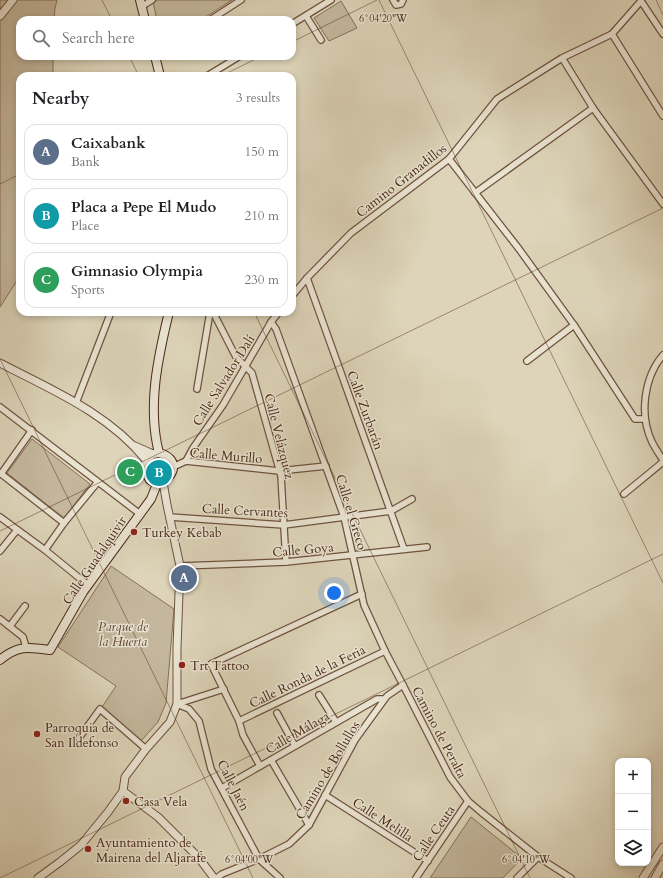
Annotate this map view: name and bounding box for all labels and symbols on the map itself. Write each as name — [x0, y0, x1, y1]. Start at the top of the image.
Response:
text: 6°04'20"W — [359, 12, 408, 26]
street label: Camino Granadillos — [353, 140, 451, 222]
street label: Calle Salvador Dalí — [189, 331, 259, 430]
street label: Calle Zurbarán — [342, 368, 388, 453]
street label: Calle Velázquez — [260, 392, 298, 481]
street label: Calle Murillo — [189, 444, 263, 468]
pin: C — [117, 457, 143, 487]
pin: B — [146, 458, 172, 488]
street label: Calle el Greco — [331, 472, 371, 552]
street label: Calle Cervantes — [201, 500, 288, 522]
street label: Calle Guadalquivir — [59, 513, 131, 608]
place label: Turkey Kebab — [142, 524, 222, 542]
marker: Turkey Kebab — [129, 527, 139, 537]
street label: Calle Goya — [272, 538, 335, 562]
pin: A — [171, 563, 197, 593]
your location — [324, 583, 344, 603]
park label: Parque de la Huerta — [98, 618, 149, 651]
street label: Calle Ronda de la Feria — [246, 641, 369, 713]
place label: Trt Tattoo — [190, 657, 249, 675]
marker: Trt Tattoo — [177, 660, 187, 670]
street label: Camino de Peralta — [407, 683, 471, 782]
street label: Calle Málaga — [262, 707, 333, 758]
street label: Camino de Bollullos — [291, 718, 364, 823]
place label: Parroquia de San Ildefonso — [45, 719, 118, 752]
marker: Parroquia de San Ildefonso — [32, 729, 42, 739]
street label: Calle Jaén — [213, 757, 254, 815]
place label: Casa Vela — [134, 793, 188, 811]
street label: Calle Melilla — [349, 794, 417, 846]
marker: Casa Vela — [121, 796, 131, 806]
street label: Calle Ceuta — [408, 802, 459, 865]
place label: Ayuntamiento de Mairena del Aljarafe — [96, 834, 206, 867]
marker: Ayuntamiento de Mairena del Aljarafe — [83, 844, 93, 854]
text: 6°04'00"W — [225, 853, 274, 867]
text: 6°04'10"W — [502, 853, 551, 867]

